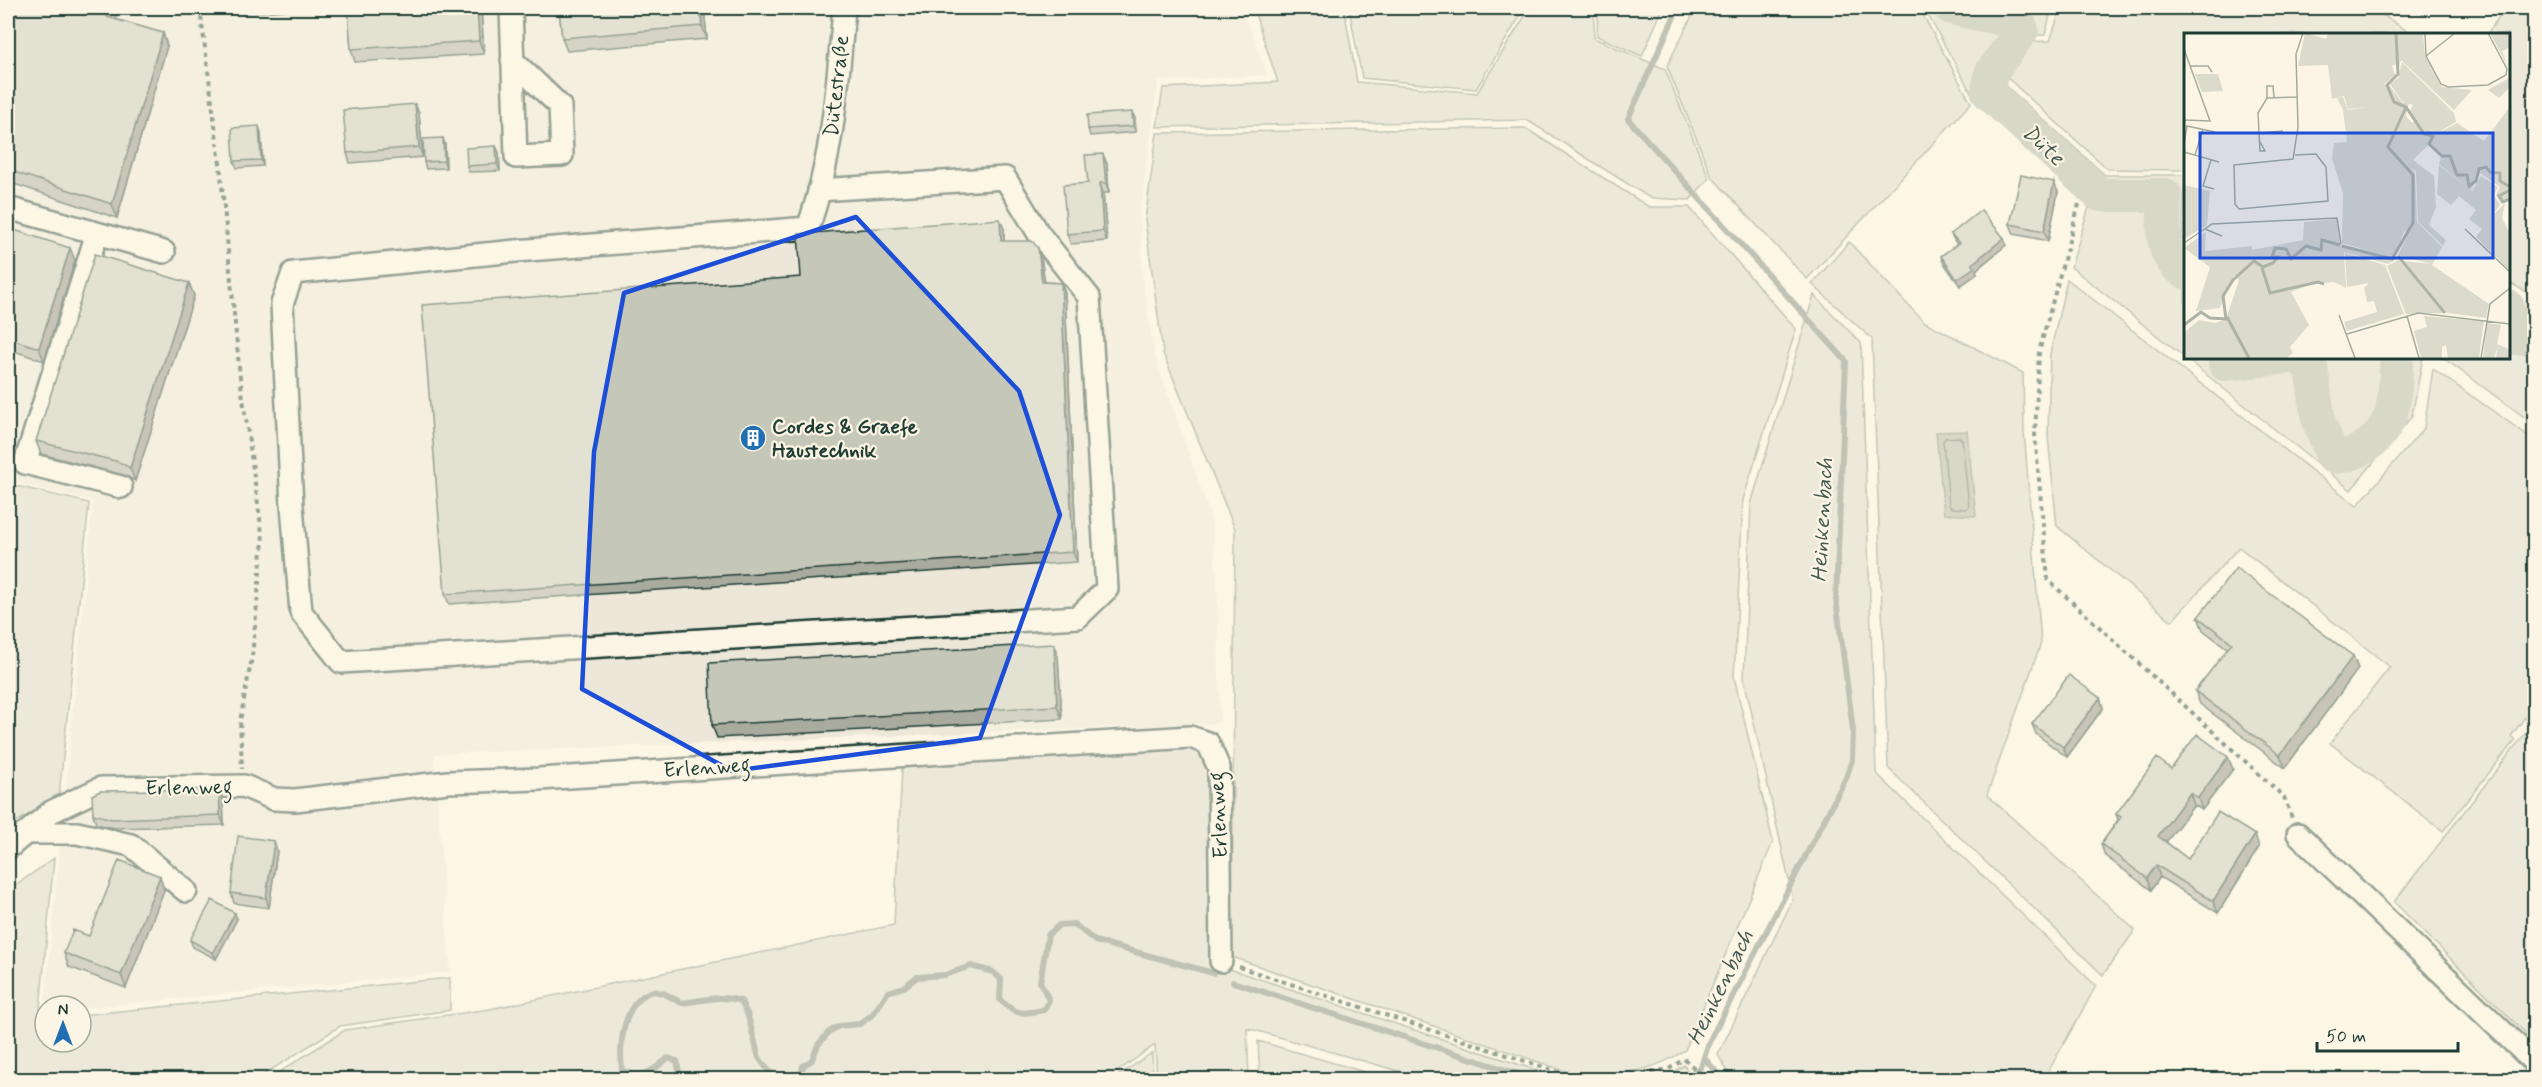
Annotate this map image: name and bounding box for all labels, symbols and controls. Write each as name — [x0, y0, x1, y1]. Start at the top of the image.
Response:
inset map — [2184, 33, 2509, 358]
street label: Dütestraße — [818, 34, 856, 138]
water label: Düte — [2015, 119, 2071, 173]
place label: Cordes & Graefe Haustechnik — [772, 413, 918, 465]
building icon: Cordes & Graefe Haustechnik — [738, 423, 768, 453]
water label: Heinkenbach — [1806, 457, 1840, 583]
street label: Erlenweg — [663, 751, 752, 787]
street label: Erlenweg — [1203, 771, 1237, 859]
street label: Erlenweg — [145, 773, 233, 805]
water label: Heinkenbach — [1681, 926, 1761, 1050]
north arrow — [33, 994, 93, 1054]
text: N — [58, 1000, 68, 1021]
scale bar — [2317, 1015, 2458, 1053]
text: 50 m — [2326, 1025, 2366, 1049]

